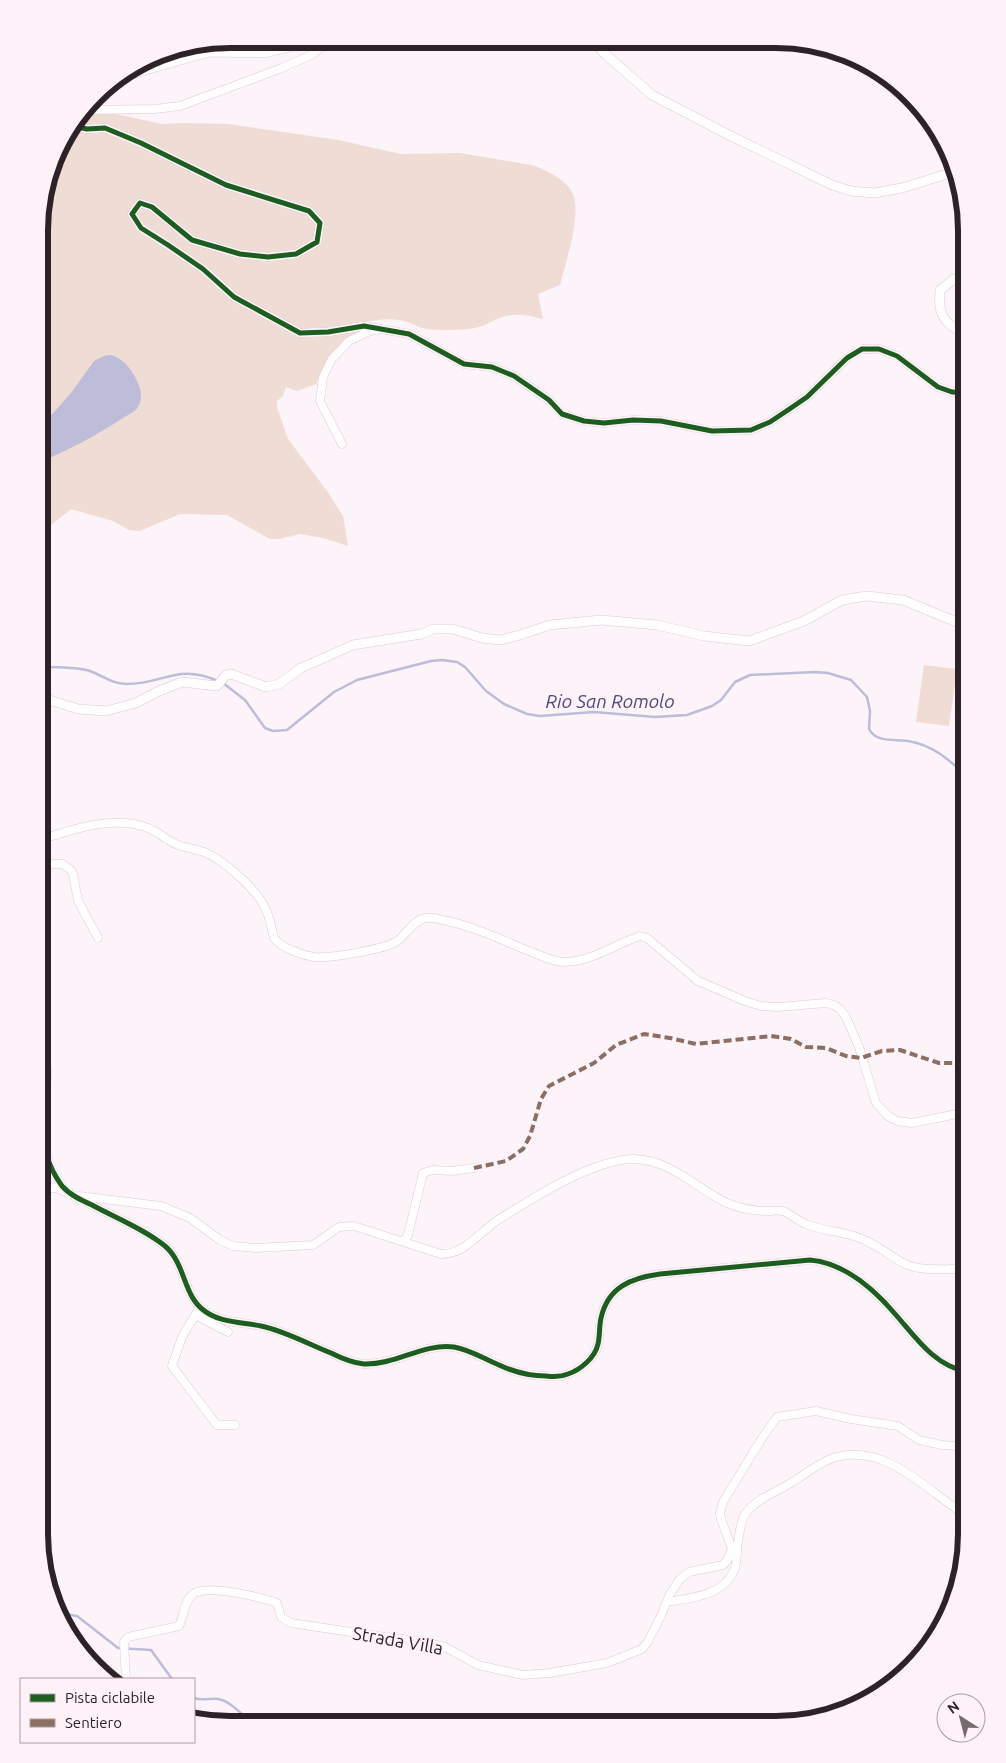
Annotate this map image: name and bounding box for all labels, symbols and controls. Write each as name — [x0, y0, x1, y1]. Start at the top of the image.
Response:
water label: Rio San Romolo — [545, 690, 675, 712]
street label: Strada Villa — [351, 1622, 445, 1658]
legend — [20, 1678, 195, 1743]
text: Pista ciclabile — [65, 1689, 155, 1706]
north arrow — [936, 1693, 986, 1743]
text: N — [944, 1698, 962, 1717]
text: Sentiero — [65, 1714, 122, 1731]

